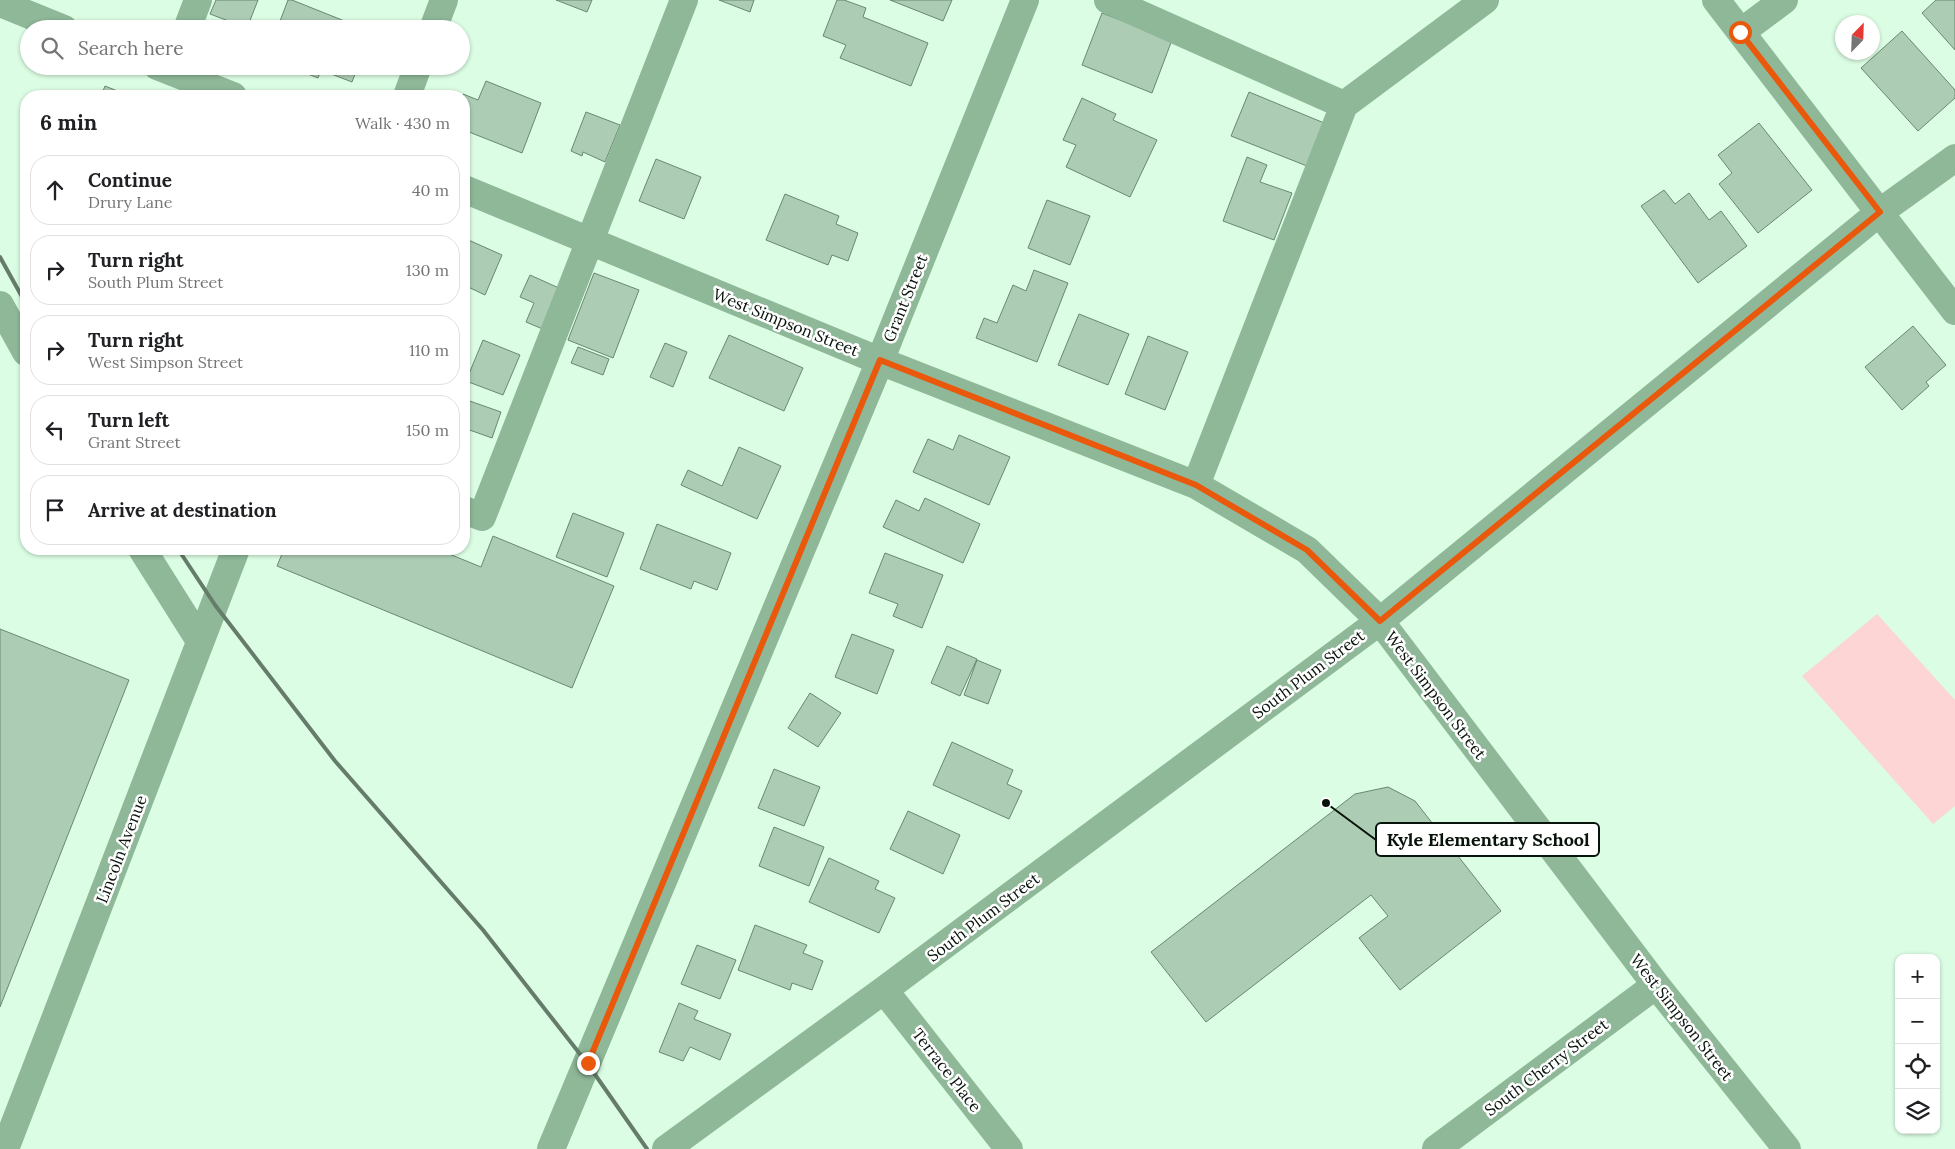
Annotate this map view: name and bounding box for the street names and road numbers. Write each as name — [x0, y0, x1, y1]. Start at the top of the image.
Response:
street label: Grant Street — [878, 251, 932, 345]
street label: West Simpson Street — [710, 284, 862, 361]
street label: South Plum Street — [1248, 625, 1369, 723]
street label: West Simpson Street — [1381, 627, 1491, 764]
street label: Lincoln Avenue — [91, 792, 151, 906]
street label: South Plum Street — [923, 868, 1044, 966]
street label: West Simpson Street — [1626, 950, 1738, 1085]
street label: South Cherry Street — [1480, 1014, 1612, 1120]
street label: Terrace Place — [908, 1024, 986, 1116]

